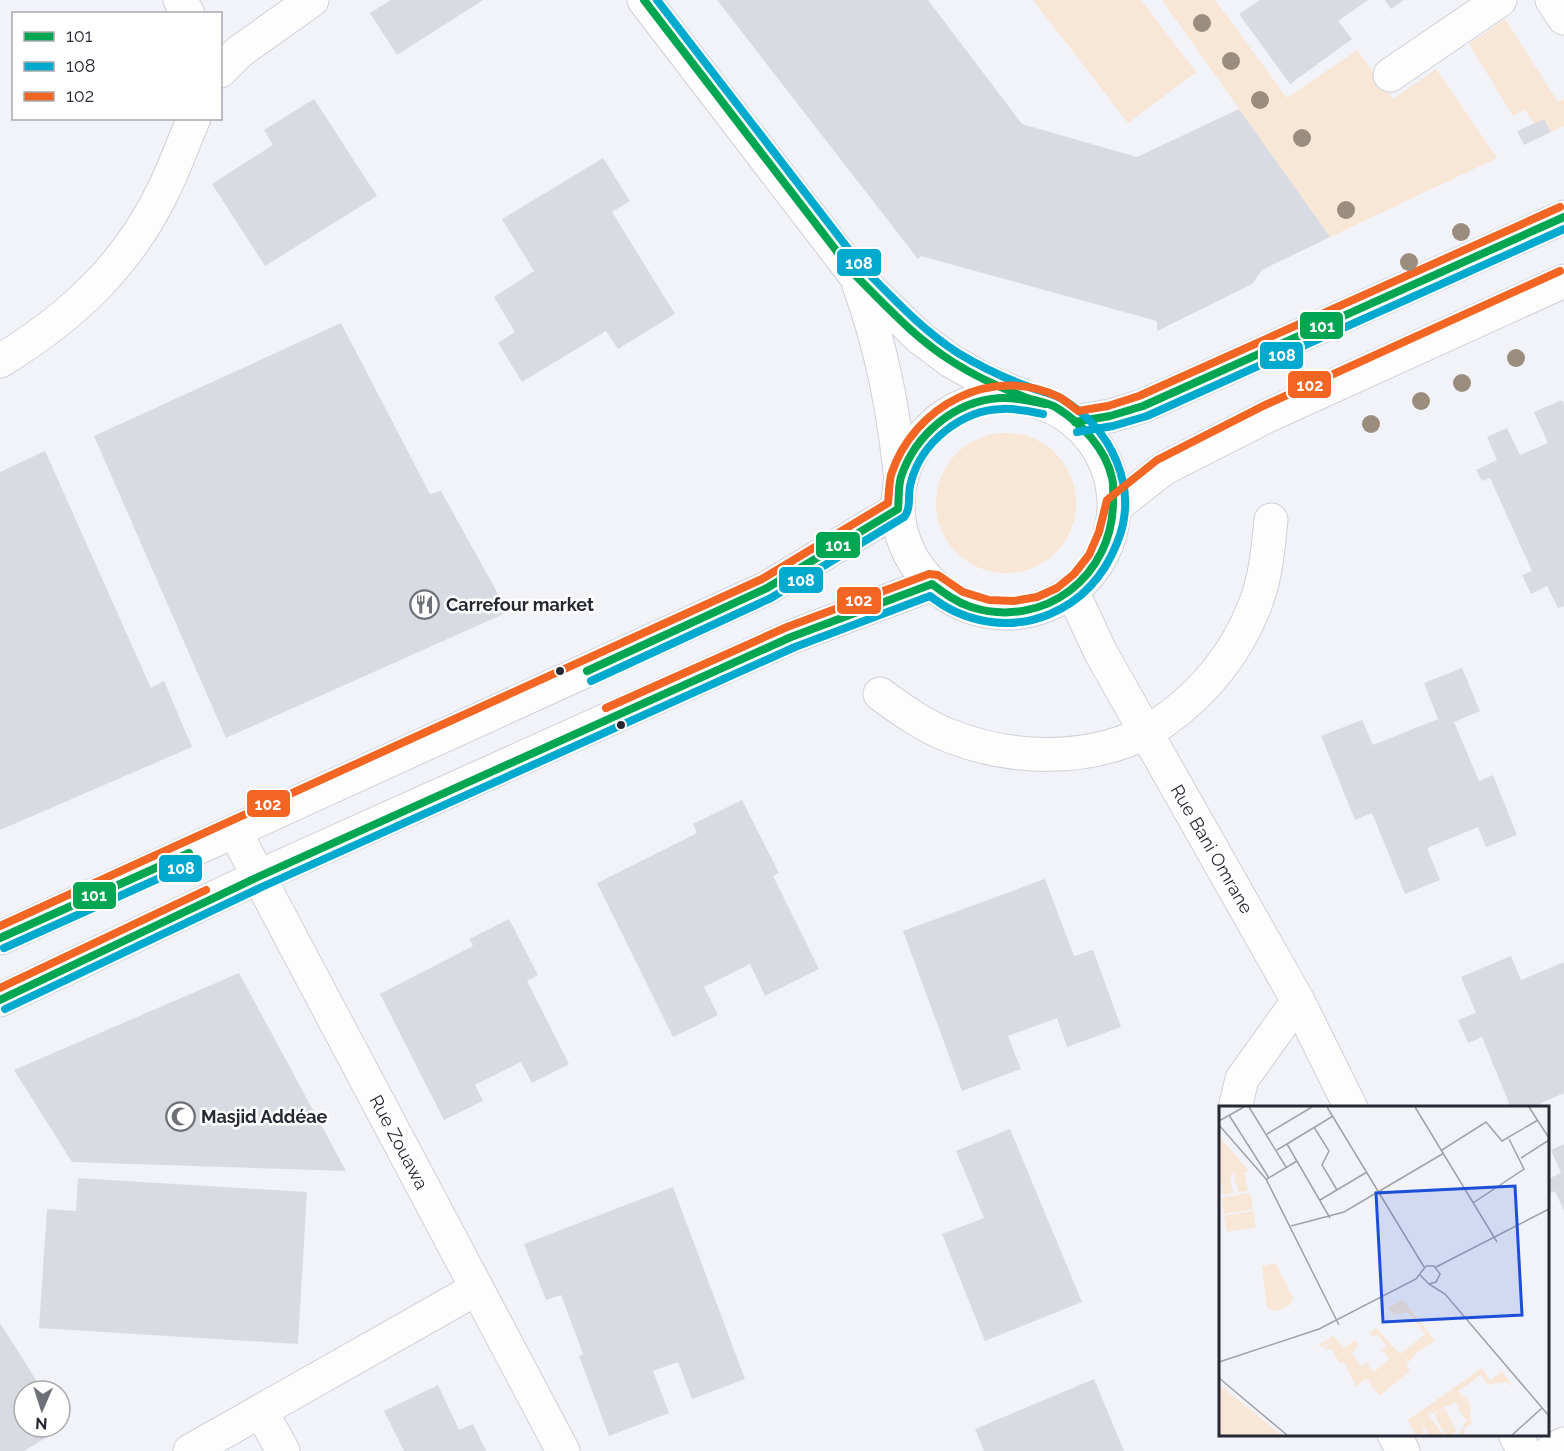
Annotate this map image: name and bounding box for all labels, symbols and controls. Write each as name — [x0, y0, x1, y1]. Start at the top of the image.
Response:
legend — [12, 12, 222, 120]
text: 101 — [66, 25, 93, 46]
text: 108 — [66, 55, 95, 76]
text: 102 — [66, 85, 94, 106]
line badge: 108 — [836, 248, 882, 277]
text: 108 — [845, 254, 873, 273]
line badge: 101 — [1299, 311, 1344, 340]
text: 101 — [1309, 317, 1335, 336]
line badge: 108 — [1259, 341, 1304, 370]
text: 108 — [1268, 346, 1296, 365]
line badge: 102 — [1287, 370, 1332, 399]
text: 102 — [1297, 376, 1323, 395]
line badge: 101 — [815, 531, 861, 559]
text: 101 — [825, 536, 851, 555]
line badge: 108 — [778, 566, 824, 594]
text: 108 — [787, 571, 815, 590]
line badge: 102 — [836, 586, 882, 615]
restaurant icon: Carrefour market — [409, 588, 441, 620]
text: 102 — [846, 591, 872, 610]
place label: Carrefour market — [446, 594, 594, 615]
unlabelled marker — [554, 665, 566, 677]
unlabelled marker — [615, 719, 627, 731]
street label: Rue Bani Omrane — [1167, 781, 1258, 918]
line badge: 102 — [246, 789, 291, 818]
text: 102 — [255, 795, 281, 814]
line badge: 108 — [158, 854, 203, 883]
text: 108 — [167, 859, 195, 878]
line badge: 101 — [72, 881, 117, 910]
text: 101 — [81, 886, 107, 905]
street label: Rue Zouawa — [365, 1091, 433, 1193]
mosque icon: Masjid Addéae — [164, 1100, 196, 1132]
place label: Masjid Addéae — [201, 1106, 328, 1127]
inset map — [1219, 1106, 1549, 1436]
north arrow — [12, 1379, 72, 1439]
text: N — [35, 1414, 48, 1433]

